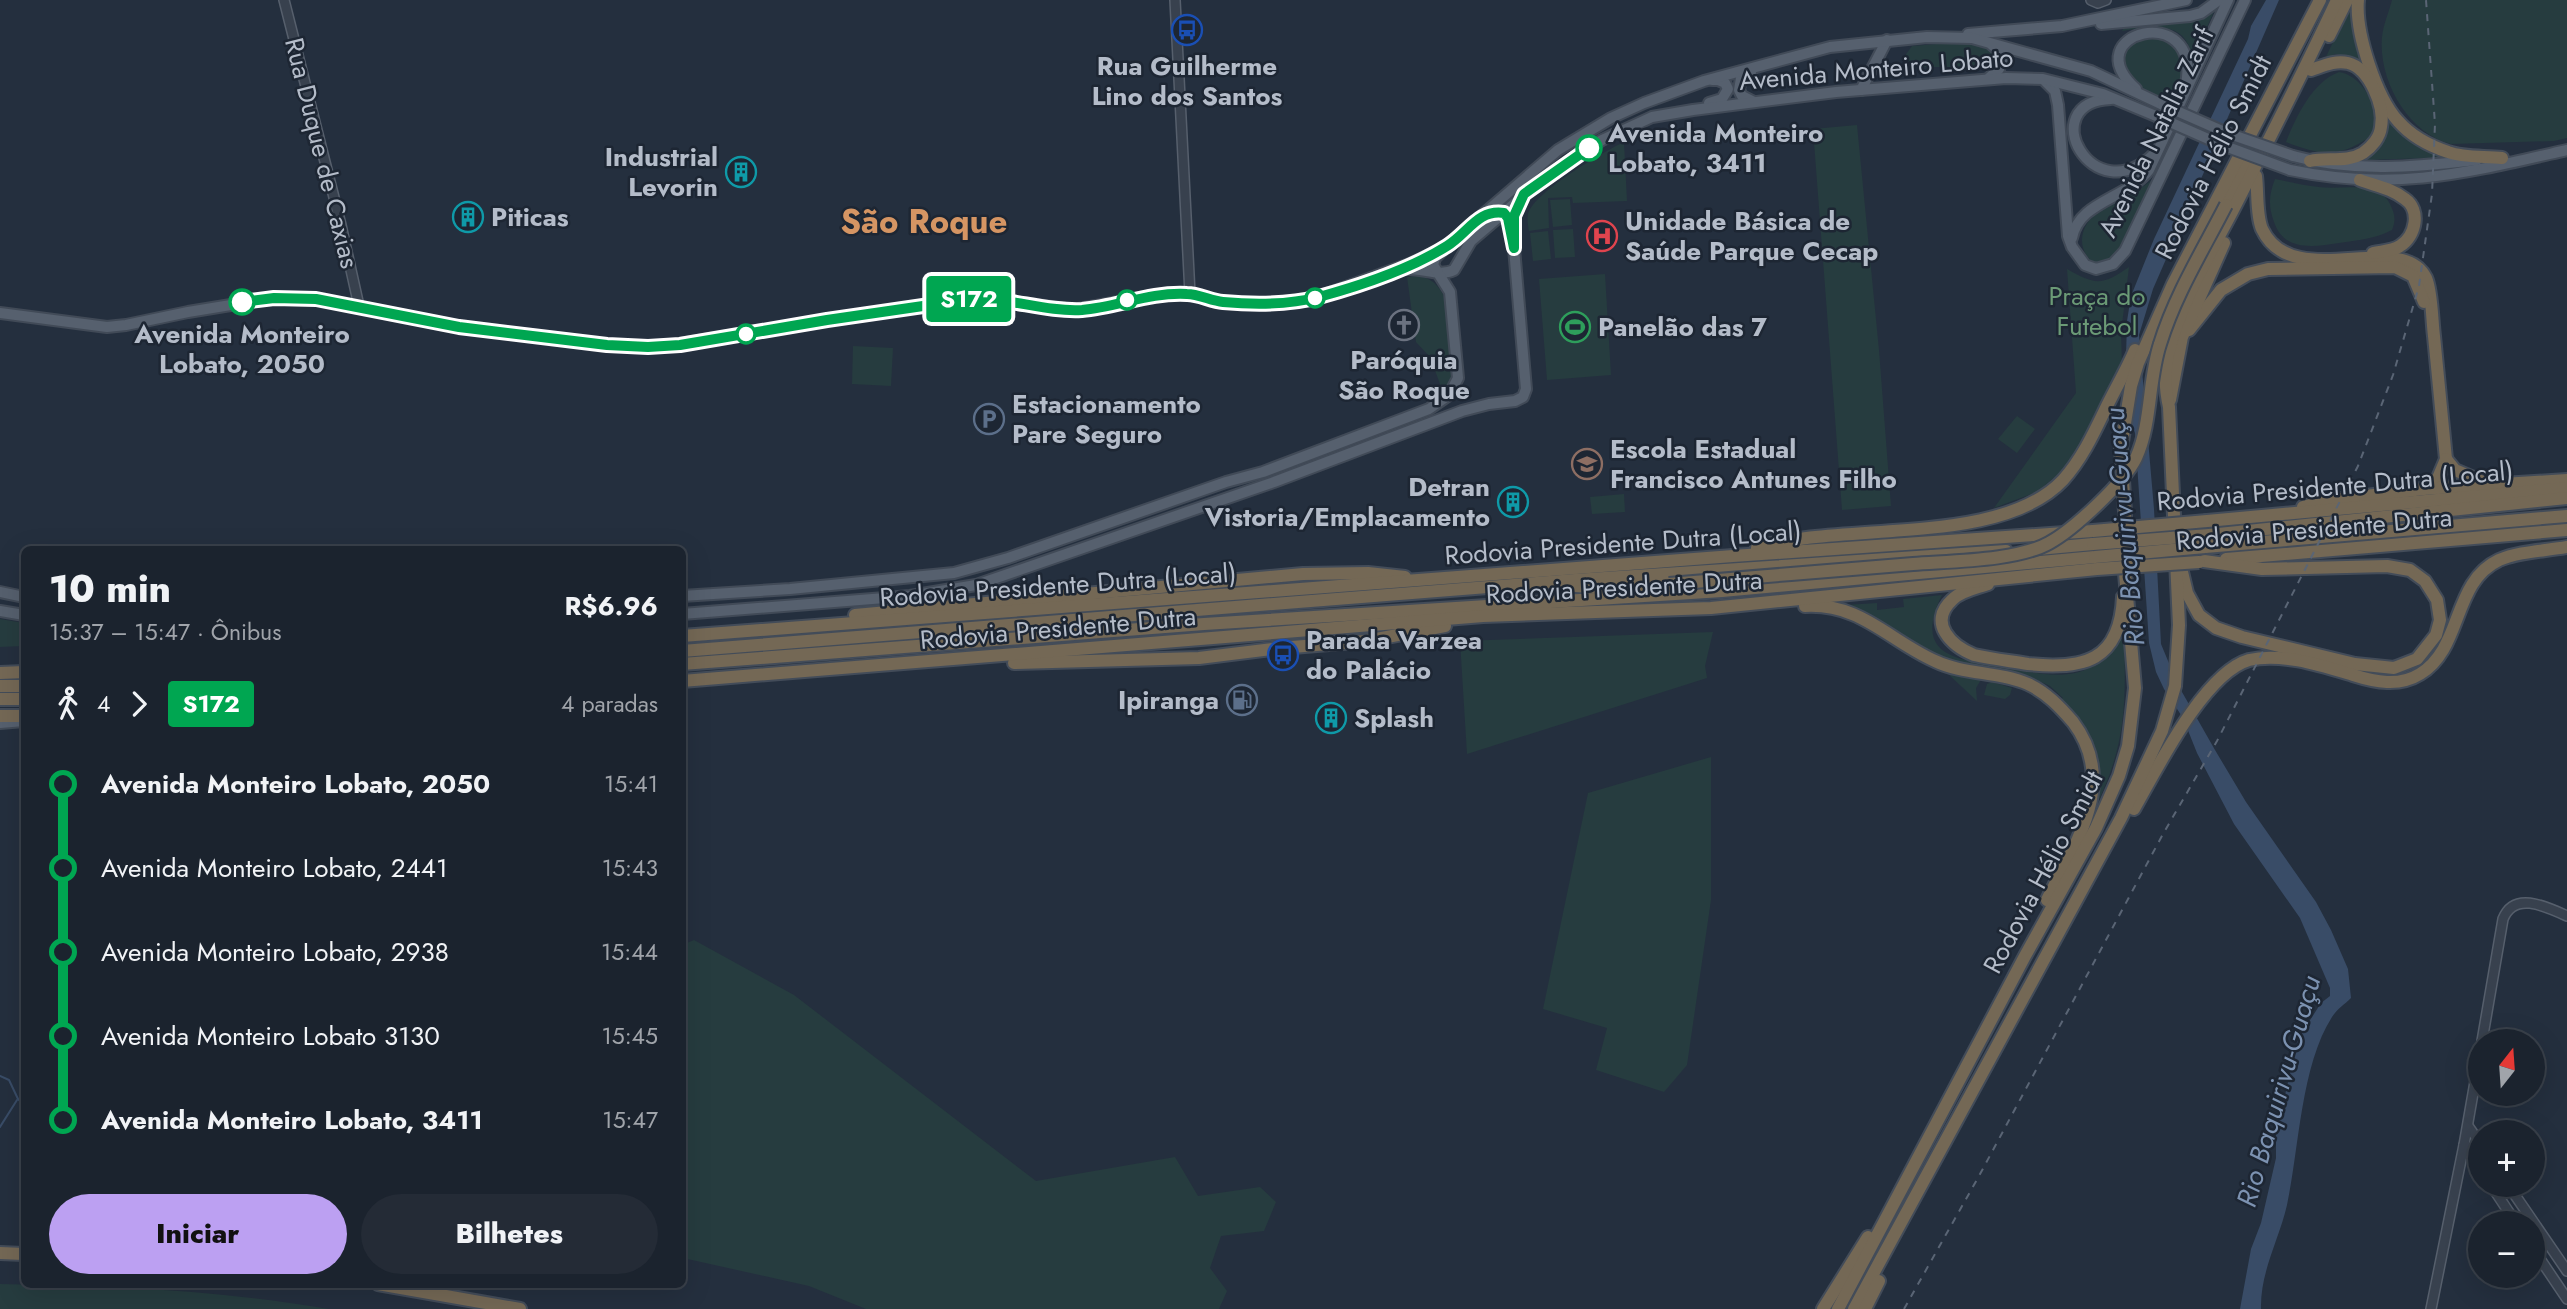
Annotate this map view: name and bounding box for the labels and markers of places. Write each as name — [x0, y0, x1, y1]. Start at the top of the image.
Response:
bus stop icon: Rua Guilherme Lino dos Santos — [1170, 13, 1204, 47]
place label: Rua Guilherme Lino dos Santos — [1092, 47, 1282, 115]
place label: Avenida Monteiro Lobato, 3411 — [1607, 114, 1823, 182]
marker: Avenida Monteiro Lobato, 3411 — [1576, 135, 1602, 161]
place label: Industrial Levorin — [605, 138, 718, 206]
building icon: Industrial Levorin — [724, 155, 758, 189]
place label: Piticas — [491, 198, 569, 236]
building icon: Piticas — [451, 200, 485, 234]
place label: Unidade Básica de Saúde Parque Cecap — [1625, 202, 1878, 270]
hospital icon: Unidade Básica de Saúde Parque Cecap — [1585, 219, 1619, 253]
unlabelled marker — [1305, 288, 1325, 308]
marker: Avenida Monteiro Lobato, 2050 — [229, 289, 255, 315]
unlabelled marker — [1117, 290, 1137, 310]
church icon: Paróquia São Roque — [1387, 308, 1421, 342]
place label: Panelão das 7 — [1598, 308, 1767, 346]
sports icon: Panelão das 7 — [1558, 310, 1592, 344]
place label: Avenida Monteiro Lobato, 2050 — [133, 315, 350, 383]
unlabelled marker — [736, 324, 756, 344]
place label: Paróquia São Roque — [1338, 341, 1470, 409]
place label: Estacionamento Pare Seguro — [1012, 385, 1201, 453]
parking icon: Estacionamento Pare Seguro — [972, 402, 1006, 436]
place label: Escola Estadual Francisco Antunes Filho — [1610, 430, 1897, 498]
school or university icon: Escola Estadual Francisco Antunes Filho — [1570, 447, 1604, 481]
place label: Detran Vistoria/Emplacamento — [1204, 468, 1490, 536]
building icon: Detran Vistoria/Emplacamento — [1496, 485, 1530, 519]
place label: Parada Varzea do Palácio — [1306, 621, 1482, 689]
bus stop icon: Parada Varzea do Palácio — [1266, 638, 1300, 672]
place label: Ipiranga — [1118, 681, 1219, 719]
fuel station icon: Ipiranga — [1225, 683, 1259, 717]
place label: Splash — [1354, 699, 1434, 737]
building icon: Splash — [1314, 701, 1348, 735]

